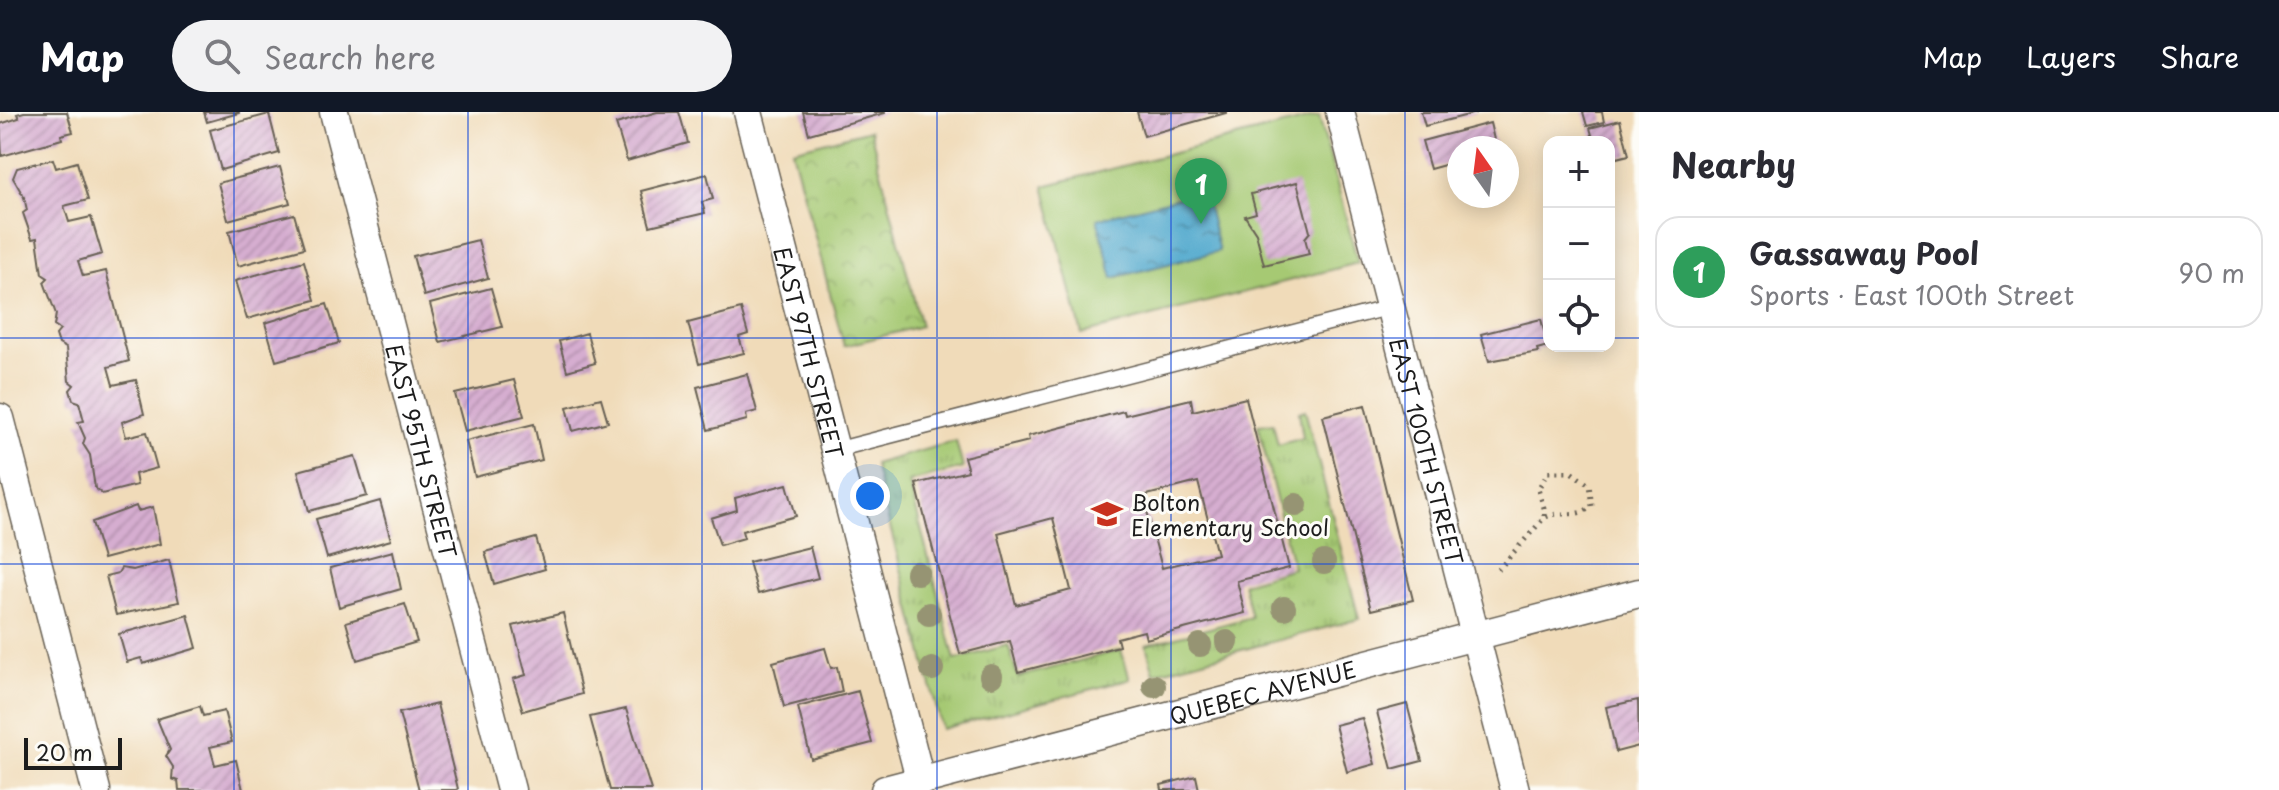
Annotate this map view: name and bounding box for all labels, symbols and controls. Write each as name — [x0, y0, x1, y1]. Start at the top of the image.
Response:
search box — [172, 20, 732, 92]
text: Map — [40, 28, 124, 85]
icon: search — [200, 34, 244, 78]
text: Search here — [264, 34, 436, 79]
text: Map — [1922, 35, 1982, 78]
text: Layers — [2026, 35, 2116, 78]
text: Share — [2160, 35, 2239, 78]
north arrow — [1447, 136, 1519, 208]
map controls — [1543, 136, 1615, 352]
button: + — [1543, 136, 1615, 208]
text: Nearby — [1671, 138, 1796, 190]
pin: 1 — [1175, 158, 1227, 224]
button: − — [1543, 208, 1615, 280]
text: Gassaway Pool — [1749, 230, 1979, 275]
street label: EAST 97TH STREET — [767, 243, 853, 461]
text: 1 — [1693, 253, 1705, 292]
text: 90 m — [2178, 253, 2245, 292]
text: Sports · East 100th Street — [1749, 275, 2074, 314]
button: locate — [1543, 280, 1615, 352]
street label: EAST 100TH STREET — [1382, 334, 1473, 568]
street label: EAST 95TH STREET — [379, 340, 466, 561]
your location — [850, 476, 890, 516]
place label: Bolton Elementary School — [1131, 485, 1329, 543]
school or university icon: Bolton Elementary School — [1090, 497, 1124, 531]
street label: QUEBEC AVENUE — [1165, 651, 1359, 732]
scale bar — [24, 734, 122, 770]
text: 20 m — [36, 735, 93, 768]

